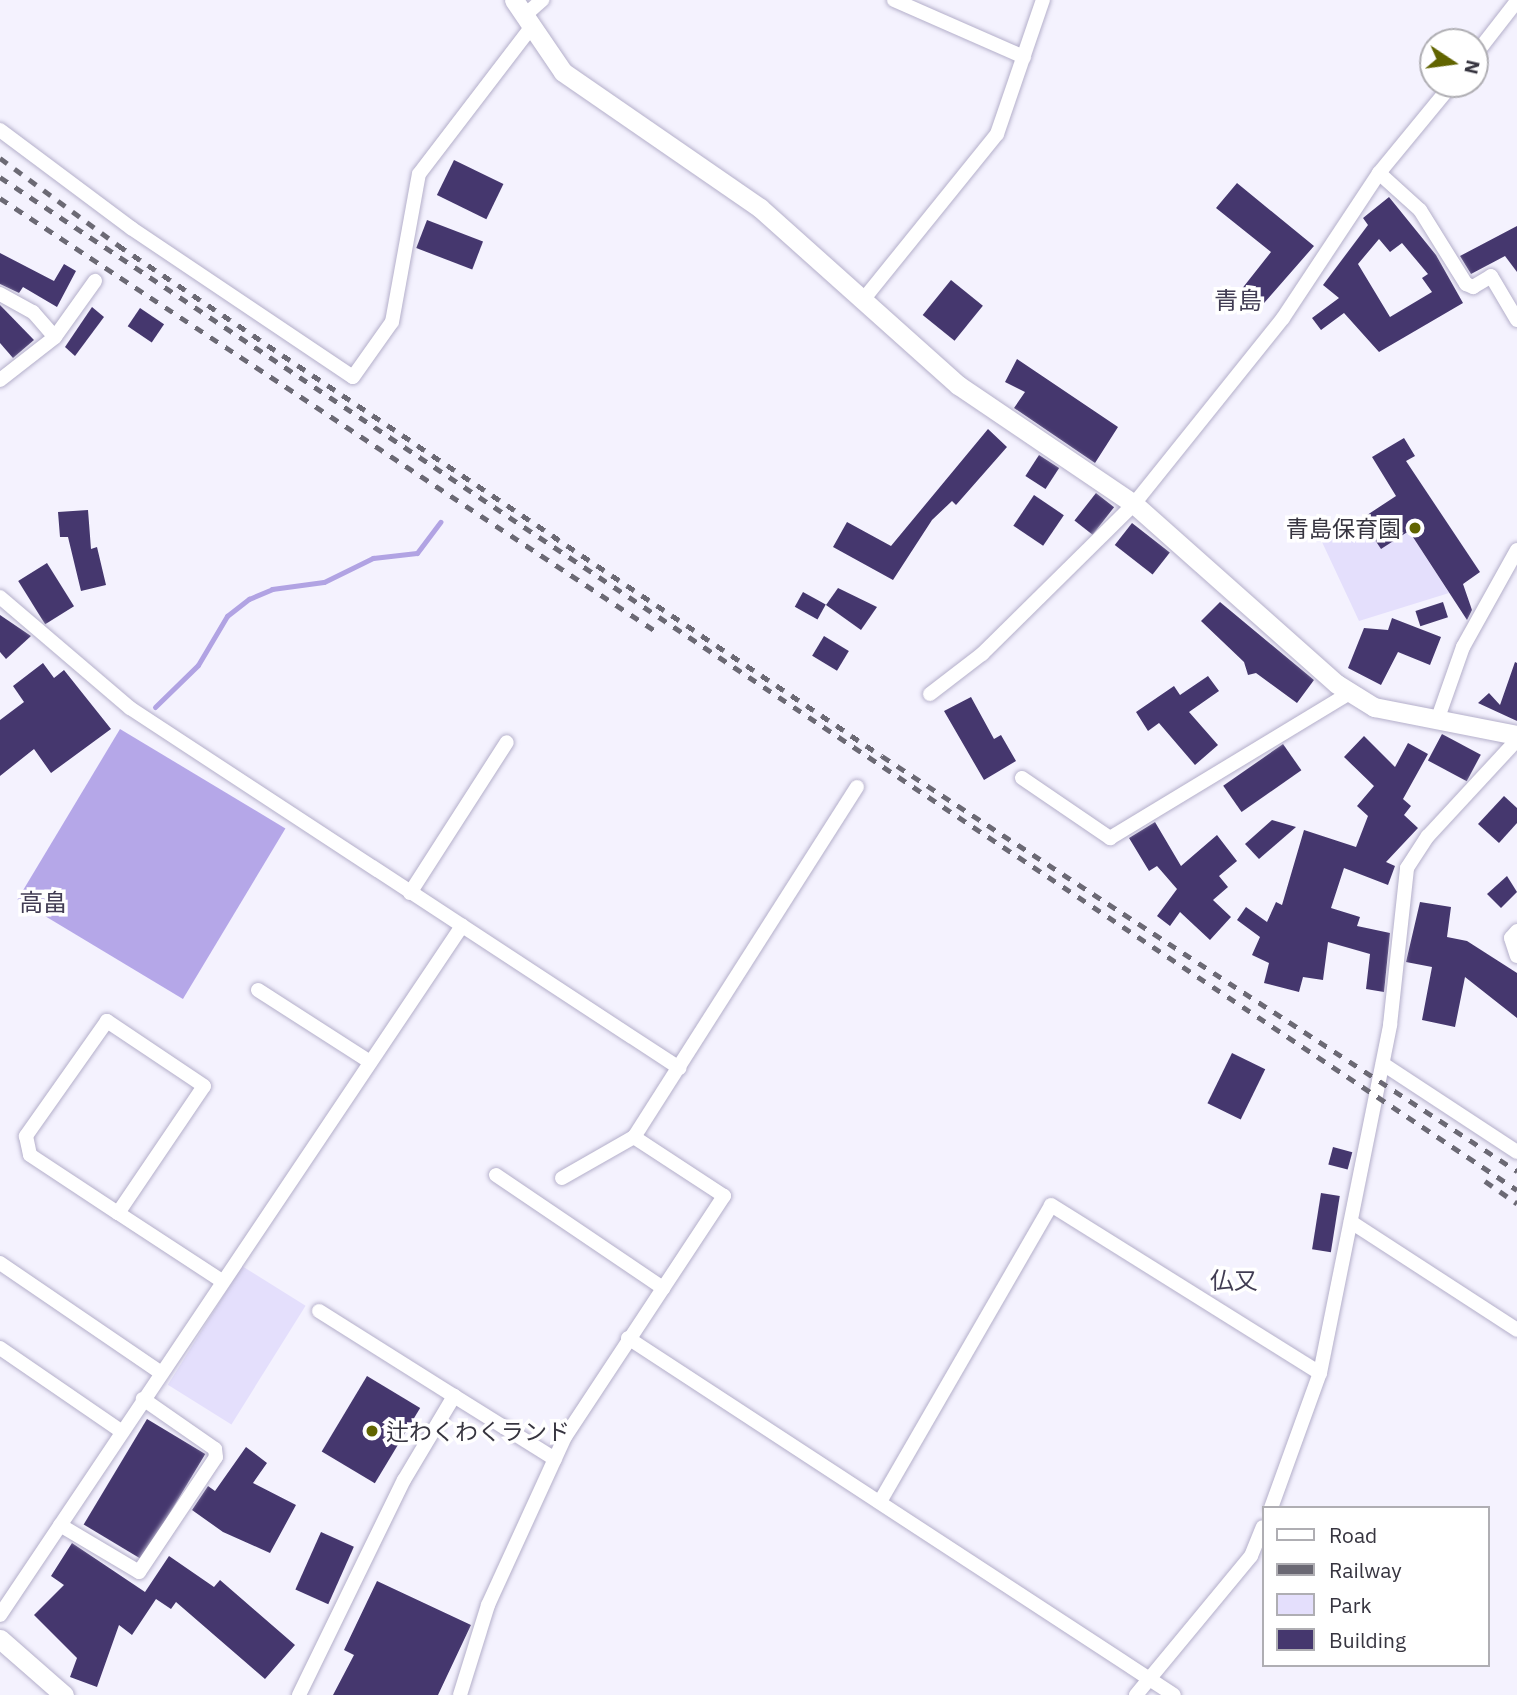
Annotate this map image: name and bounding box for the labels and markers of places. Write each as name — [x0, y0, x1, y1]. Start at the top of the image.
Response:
place label: 青島保育園 — [1286, 514, 1401, 542]
marker: 青島保育園 — [1407, 520, 1423, 536]
place label: 辻わくわくランド — [386, 1417, 570, 1445]
marker: 辻わくわくランド — [364, 1423, 380, 1439]

